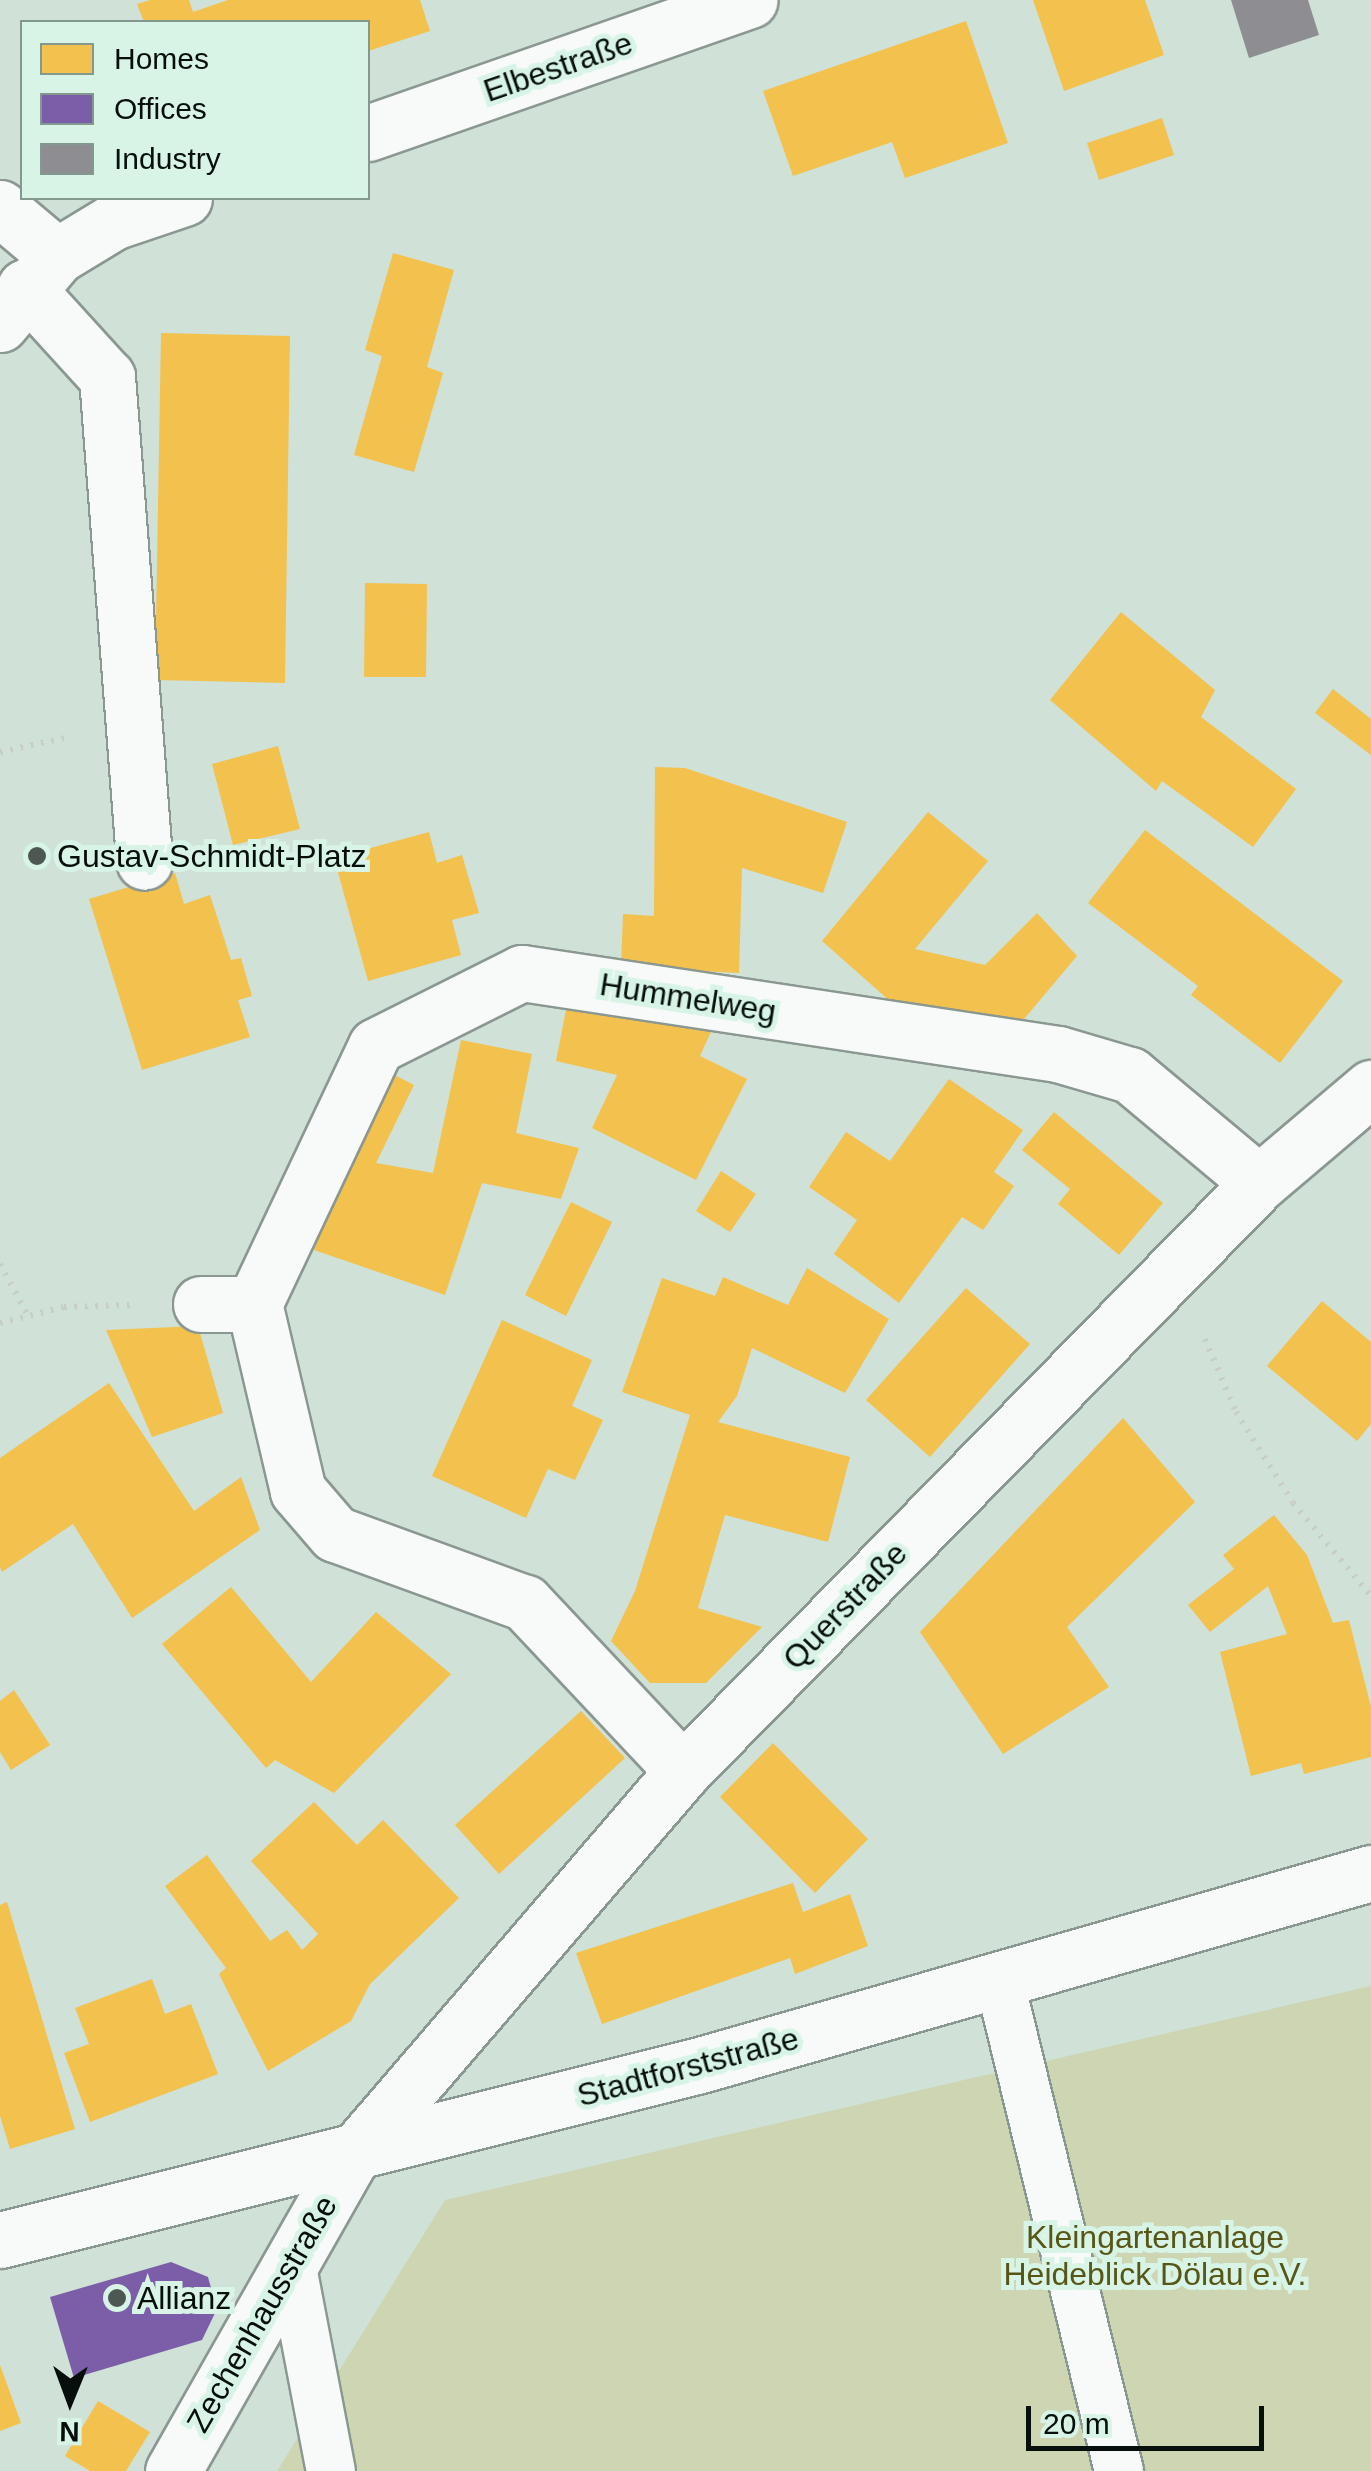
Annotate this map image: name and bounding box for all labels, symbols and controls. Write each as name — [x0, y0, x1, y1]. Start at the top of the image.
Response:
legend — [20, 20, 370, 200]
street label: Elbestraße — [479, 24, 637, 110]
text: Homes — [114, 42, 209, 75]
text: Offices — [114, 92, 207, 125]
text: Industry — [114, 142, 221, 175]
place label: Gustav-Schmidt-Platz — [57, 837, 366, 875]
marker: Gustav-Schmidt-Platz — [26, 845, 48, 867]
street label: Hummelweg — [597, 965, 779, 1031]
street label: Querstraße — [775, 1534, 915, 1678]
street label: Stadtforststraße — [573, 2019, 803, 2115]
street label: Zechenhausstraße — [179, 2189, 345, 2439]
park label: Kleingartenanlage Heideblick Dölau e.V. — [1004, 2219, 1306, 2294]
place label: Allianz — [137, 2279, 231, 2317]
marker: Allianz — [106, 2287, 128, 2309]
north arrow — [20, 2351, 120, 2451]
scale bar — [1031, 2386, 1268, 2448]
text: 20 m — [1043, 2407, 1110, 2440]
text: N — [59, 2416, 80, 2447]

